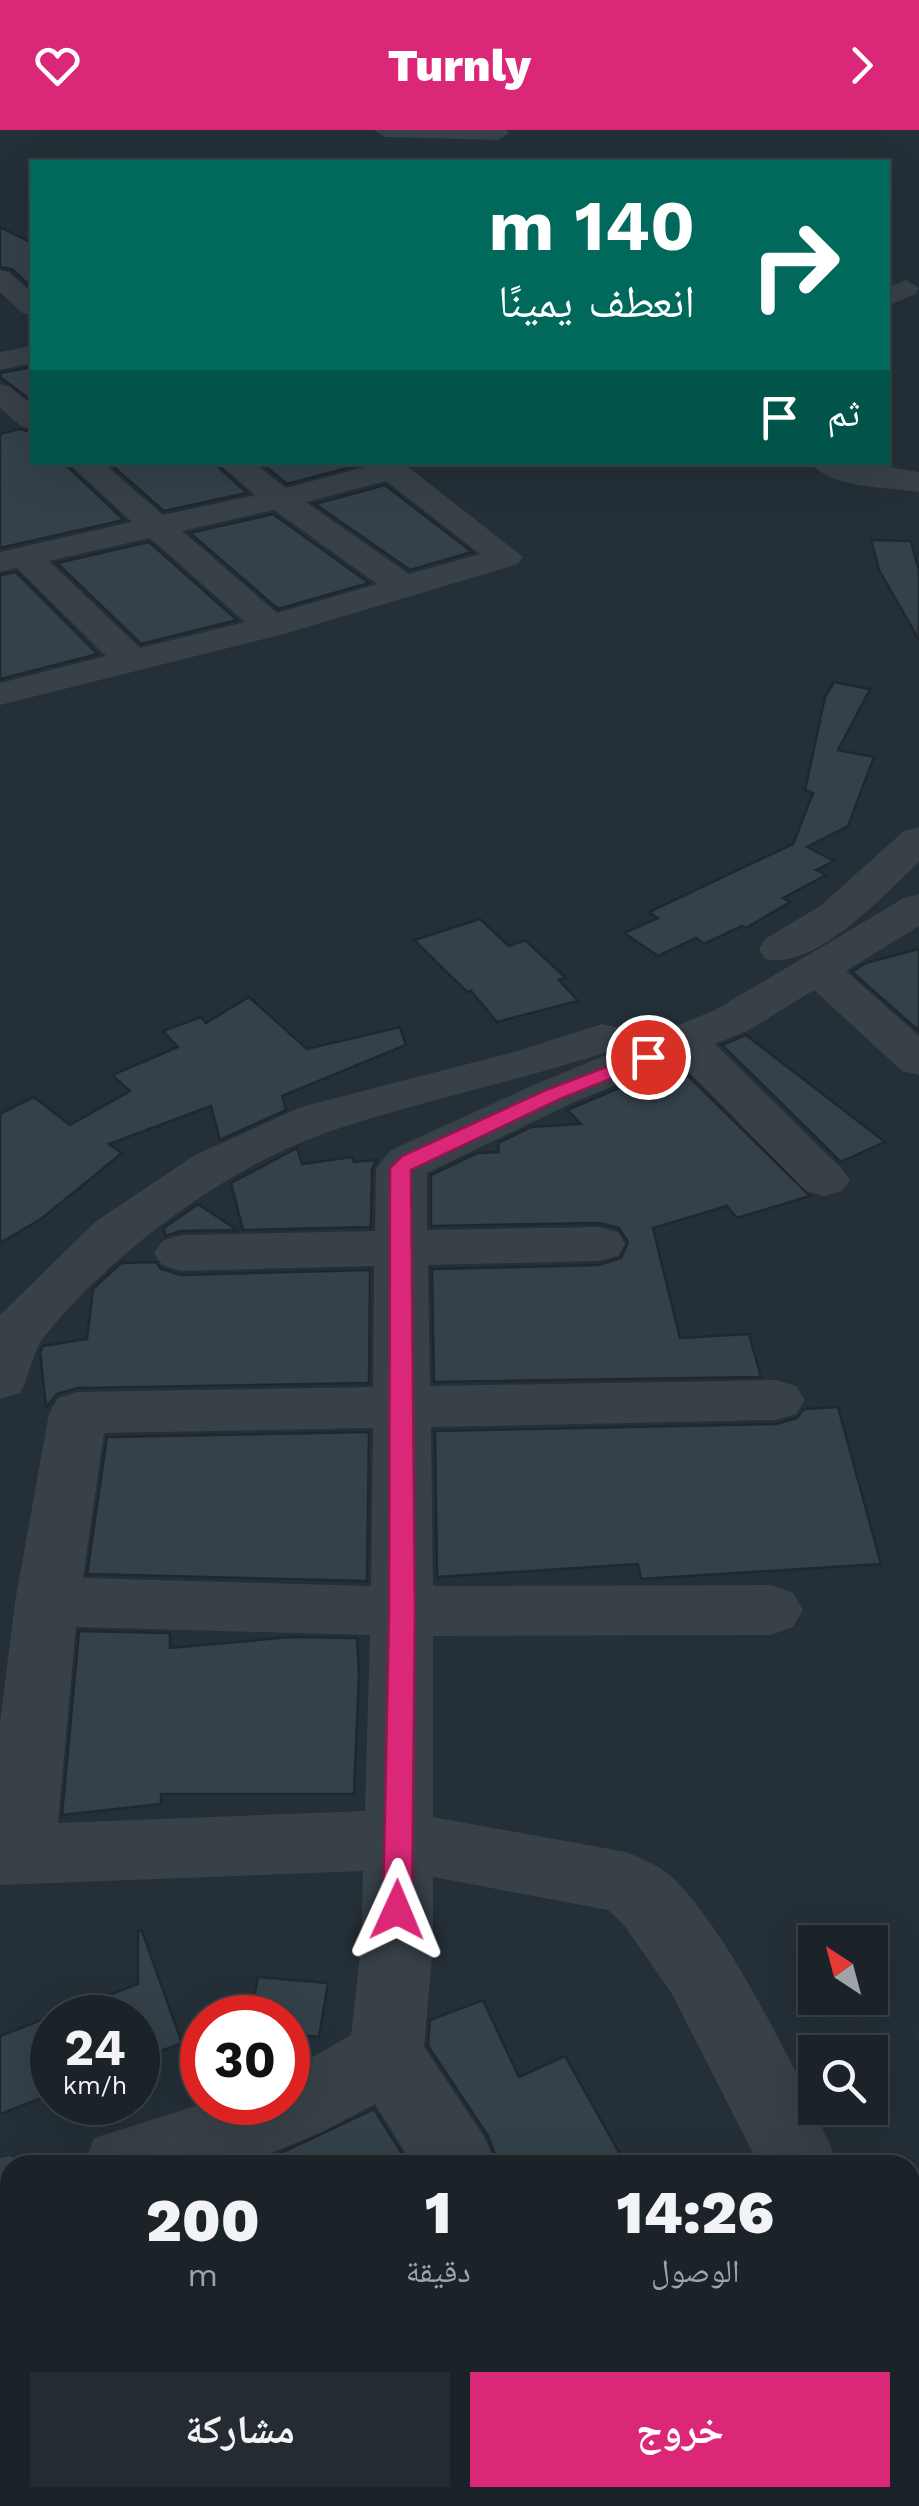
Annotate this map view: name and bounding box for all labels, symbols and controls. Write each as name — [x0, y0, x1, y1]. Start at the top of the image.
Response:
icon: heart — [30, 38, 85, 93]
icon: forward — [834, 38, 889, 93]
text: Turnly — [388, 39, 531, 92]
text: 140 m — [489, 185, 695, 267]
icon: right — [730, 200, 860, 330]
text: انعطف يمينًا — [498, 275, 695, 328]
icon: arrive — [752, 390, 807, 445]
text: ثم — [827, 391, 860, 435]
pin — [606, 1015, 691, 1100]
icon: arrive — [621, 1030, 676, 1085]
position arrow — [345, 1858, 449, 1962]
north arrow — [798, 1925, 888, 2015]
map controls — [798, 1925, 888, 2125]
speed limit sign: 30 — [180, 1995, 310, 2125]
text: 24 — [64, 2018, 126, 2077]
button: search — [798, 2035, 888, 2125]
text: km/h — [63, 2071, 127, 2100]
text: 1 — [425, 2177, 452, 2248]
text: 14:26 — [617, 2177, 774, 2248]
text: 200 — [146, 2185, 260, 2256]
text: دقيقة — [406, 2252, 471, 2290]
text: الوصول — [651, 2252, 740, 2290]
text: m — [188, 2256, 218, 2294]
button: مشاركة — [30, 2372, 450, 2487]
button: خروج — [470, 2372, 890, 2487]

